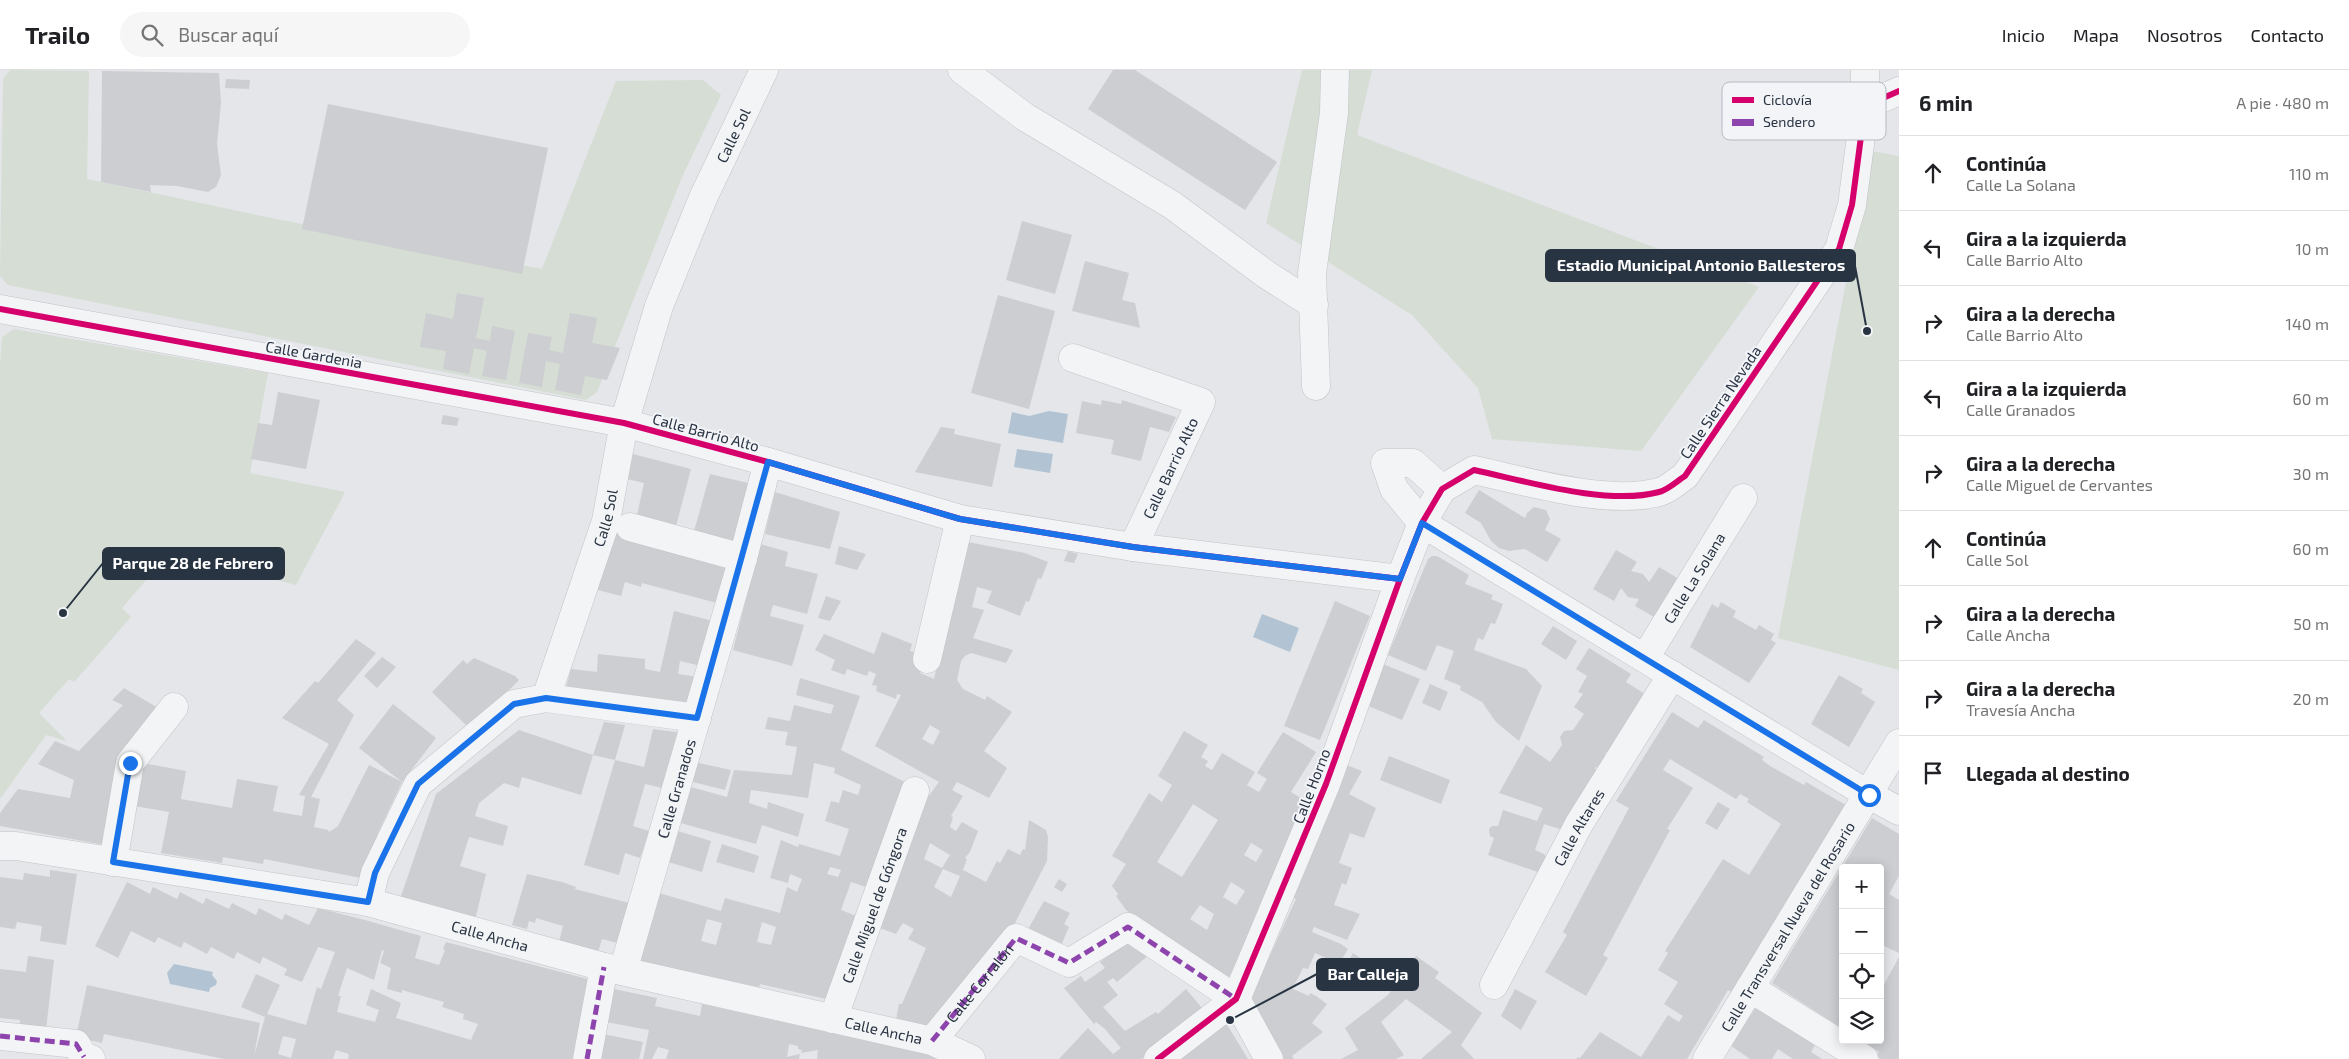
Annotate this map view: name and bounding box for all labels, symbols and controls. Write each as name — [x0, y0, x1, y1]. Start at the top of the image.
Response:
search box — [120, 12, 470, 57]
text: Trailo — [25, 20, 90, 49]
icon: search — [138, 21, 166, 49]
text: Buscar aquí — [178, 23, 278, 46]
text: Inicio — [2002, 24, 2045, 46]
text: Mapa — [2073, 24, 2119, 46]
text: Nosotros — [2147, 24, 2222, 46]
text: Contacto — [2250, 24, 2324, 46]
legend — [1722, 82, 1886, 140]
text: 6 min — [1919, 90, 1973, 115]
text: Ciclovía — [1763, 91, 1812, 108]
text: A pie · 480 m — [2236, 93, 2329, 112]
street label: Calle Sol — [712, 104, 754, 166]
text: Sendero — [1763, 113, 1815, 130]
text: Continúa — [1966, 152, 2046, 175]
icon: ahead — [1919, 159, 1947, 187]
text: 110 m — [2289, 164, 2329, 183]
text: Calle La Solana — [1966, 175, 2076, 194]
text: Gira a la izquierda — [1966, 227, 2127, 250]
icon: left — [1919, 234, 1947, 262]
text: 10 m — [2295, 239, 2329, 258]
callout: Estadio Municipal Antonio Ballesteros — [1546, 250, 1855, 281]
text: Calle Barrio Alto — [1966, 250, 2083, 269]
text: Estadio Municipal Antonio Ballesteros — [1557, 255, 1845, 274]
text: Gira a la derecha — [1966, 302, 2115, 325]
icon: right — [1919, 309, 1947, 337]
text: 140 m — [2286, 314, 2329, 333]
text: Calle Barrio Alto — [1966, 325, 2083, 344]
street label: Calle Gardenia — [264, 337, 364, 371]
street label: Calle Sierra Nevada — [1676, 342, 1764, 462]
text: Gira a la izquierda — [1966, 377, 2127, 400]
icon: left — [1919, 384, 1947, 412]
text: 60 m — [2293, 389, 2329, 408]
text: Calle Granados — [1966, 400, 2075, 419]
street label: Calle Barrio Alto — [651, 409, 761, 455]
street label: Calle Barrio Alto — [1139, 414, 1201, 522]
text: Gira a la derecha — [1966, 452, 2115, 475]
icon: right — [1919, 459, 1947, 487]
text: 30 m — [2293, 464, 2329, 483]
text: Calle Miguel de Cervantes — [1966, 475, 2153, 494]
street label: Calle Sol — [589, 487, 621, 549]
text: Continúa — [1966, 527, 2046, 550]
street label: Calle La Solana — [1659, 529, 1729, 627]
icon: ahead — [1919, 534, 1947, 562]
text: 60 m — [2293, 539, 2329, 558]
callout: Parque 28 de Febrero — [103, 548, 284, 579]
text: Calle Sol — [1966, 550, 2028, 569]
text: Parque 28 de Febrero — [113, 553, 273, 572]
text: Gira a la derecha — [1966, 602, 2115, 625]
icon: right — [1919, 609, 1947, 637]
text: 50 m — [2293, 614, 2329, 633]
text: Calle Ancha — [1966, 625, 2050, 644]
text: Gira a la derecha — [1966, 677, 2115, 700]
icon: right — [1919, 684, 1947, 712]
text: 20 m — [2293, 689, 2329, 708]
text: Travesía Ancha — [1966, 700, 2075, 719]
street label: Calle Granados — [653, 737, 699, 840]
street label: Calle Horno — [1288, 746, 1334, 826]
route end — [119, 752, 142, 775]
icon: arrive — [1919, 759, 1947, 787]
text: Llegada al destino — [1966, 762, 2130, 785]
route start — [1858, 784, 1881, 807]
street label: Calle Altares — [1550, 785, 1608, 869]
street label: Calle Transversal Nueva del Rosario — [1717, 818, 1858, 1035]
street label: Calle Miguel de Góngora — [838, 825, 910, 986]
map controls — [1839, 864, 1884, 1044]
button: + — [1839, 864, 1884, 909]
button: − — [1839, 909, 1884, 954]
street label: Calle Ancha — [449, 916, 531, 955]
street label: Calle Corralón — [942, 940, 1017, 1026]
button: locate — [1839, 954, 1884, 999]
callout: Bar Calleja — [1317, 959, 1418, 990]
text: Bar Calleja — [1328, 964, 1408, 983]
button: layers — [1839, 999, 1884, 1044]
street label: Calle Ancha — [843, 1013, 924, 1048]

